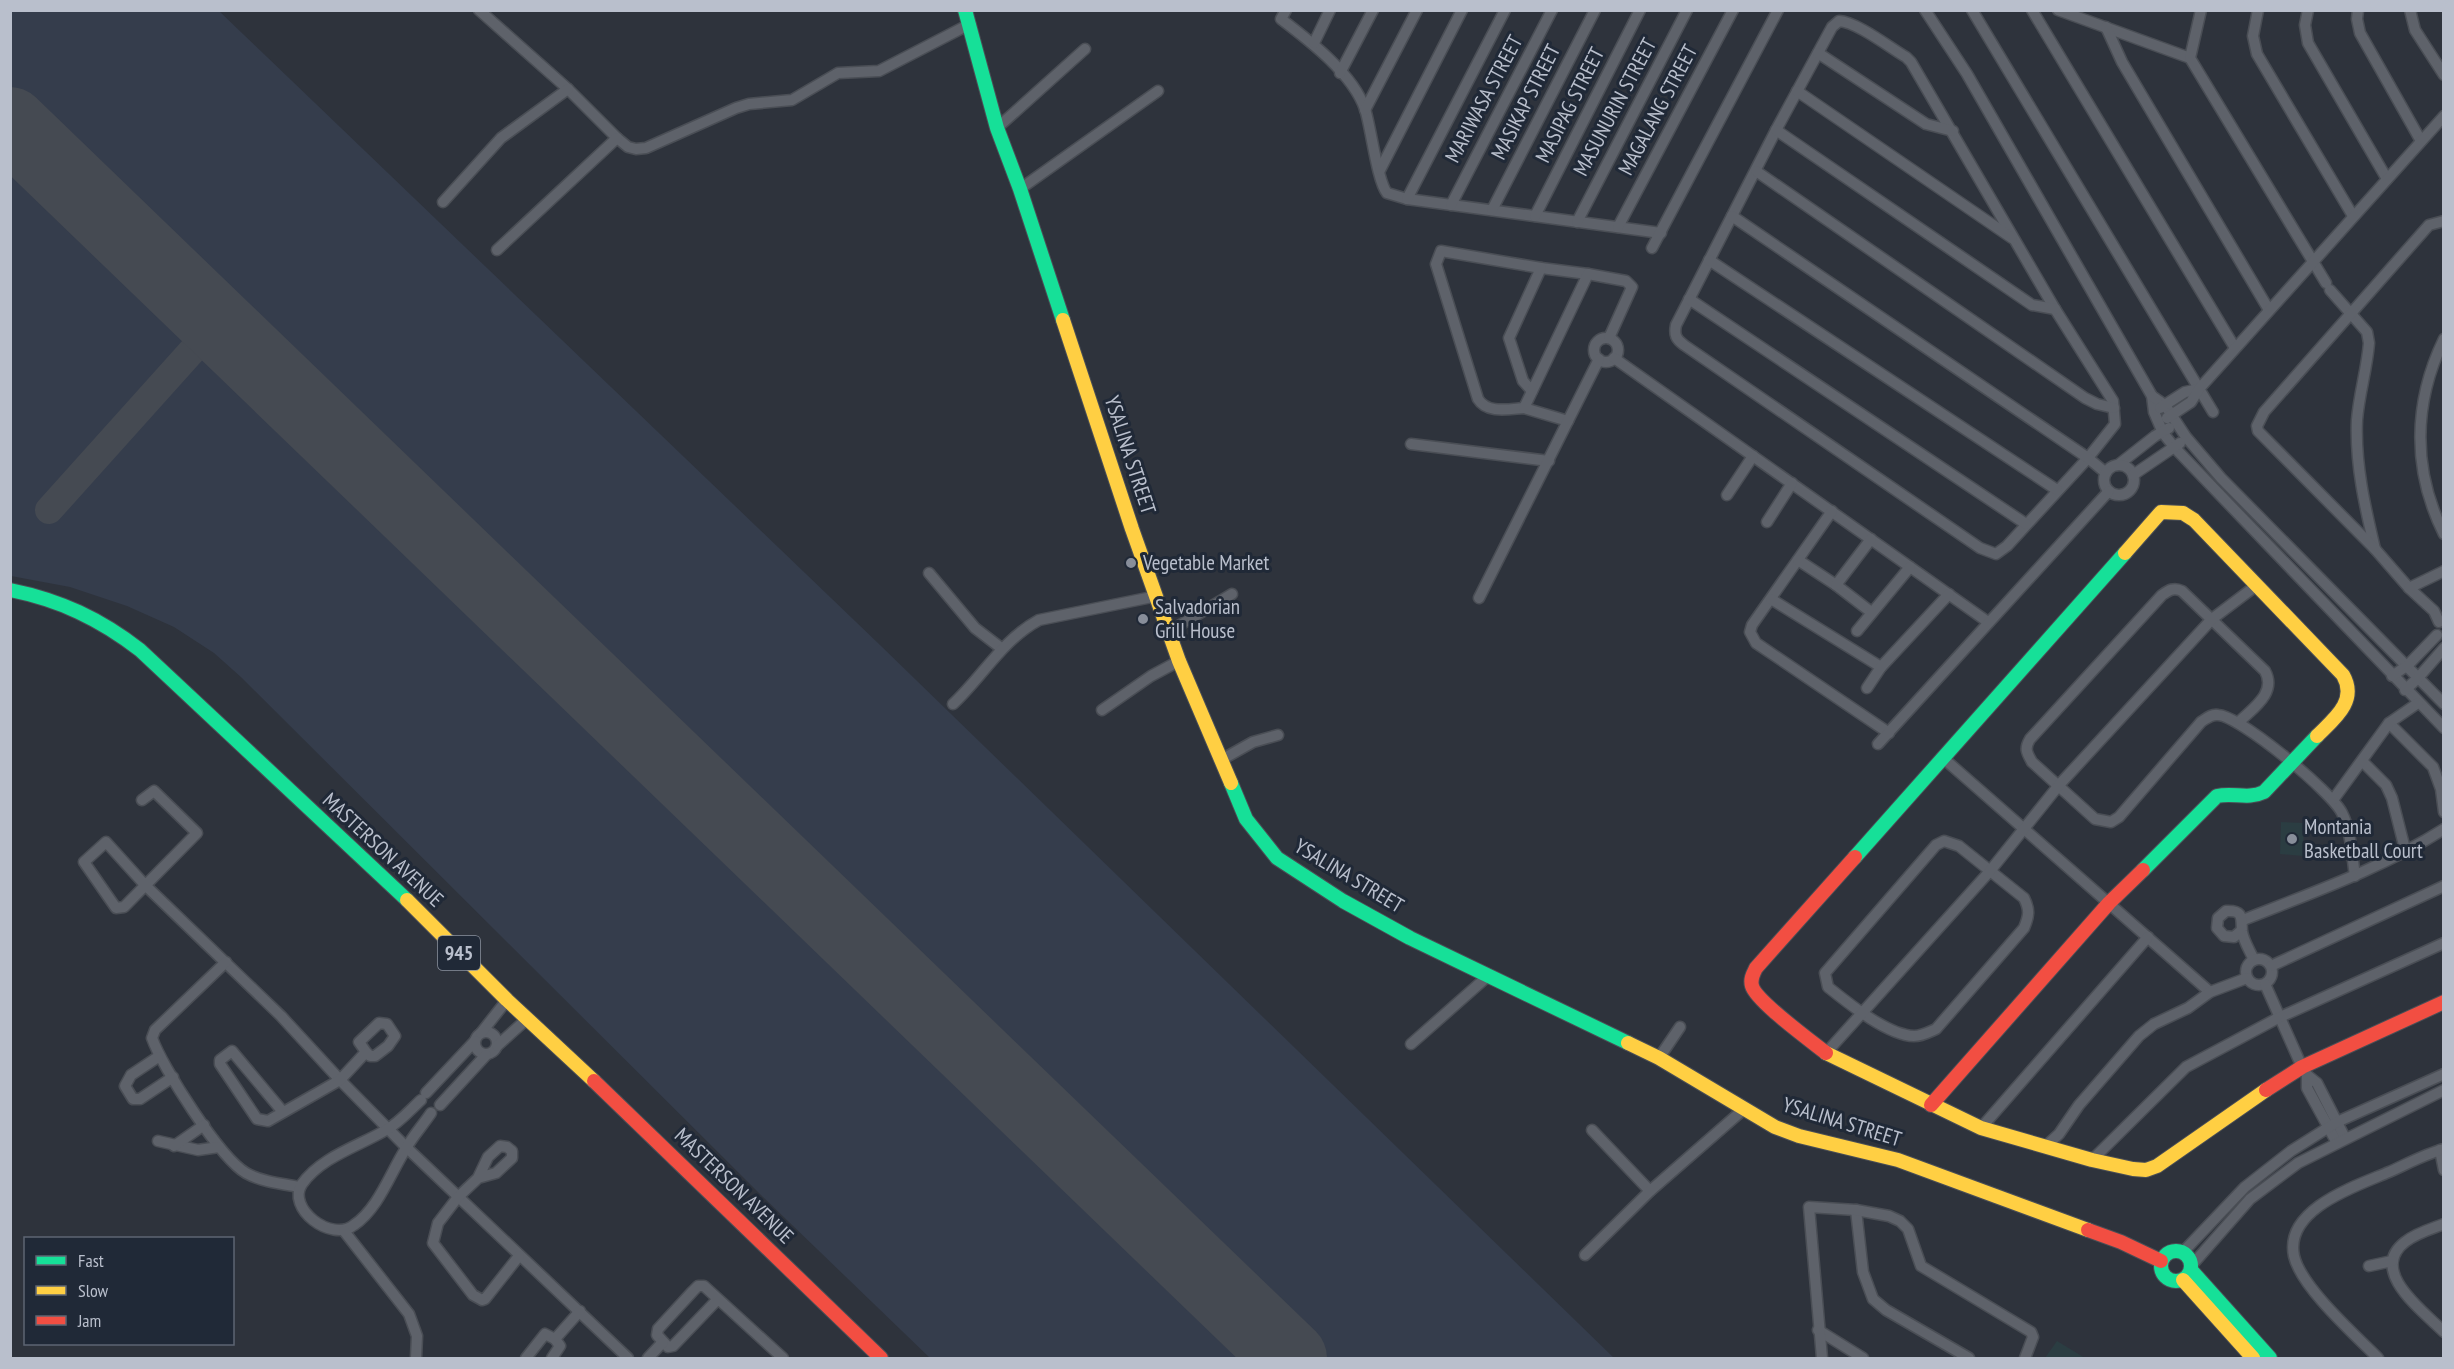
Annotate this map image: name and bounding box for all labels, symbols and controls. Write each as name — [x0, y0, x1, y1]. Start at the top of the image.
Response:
street label: MARIWASA STREET — [1439, 30, 1529, 167]
street label: MASUNURIN STREET — [1567, 33, 1662, 180]
street label: MASIKAP STREET — [1485, 39, 1566, 164]
street label: MAGALANG STREET — [1612, 39, 1704, 180]
street label: MASIPAG STREET — [1529, 42, 1610, 167]
street label: YSALINA STREET — [1099, 392, 1162, 518]
place label: Vegetable Market — [1142, 549, 1269, 576]
marker: Vegetable Market — [1124, 556, 1138, 570]
place label: Salvadorian Grill House — [1155, 593, 1240, 644]
marker: Salvadorian Grill House — [1136, 612, 1150, 626]
street label: MASTERSON AVENUE — [317, 787, 449, 913]
place label: Montania Basketball Court — [2304, 813, 2423, 864]
street label: YSALINA STREET — [1290, 832, 1409, 919]
marker: Montania Basketball Court — [2285, 832, 2299, 846]
road number: 945 — [438, 936, 480, 970]
street label: YSALINA STREET — [1779, 1091, 1905, 1153]
street label: MASTERSON AVENUE — [669, 1122, 800, 1249]
legend — [24, 1237, 234, 1345]
text: Fast — [78, 1249, 104, 1272]
text: Slow — [78, 1279, 109, 1302]
text: Jam — [77, 1309, 101, 1332]

